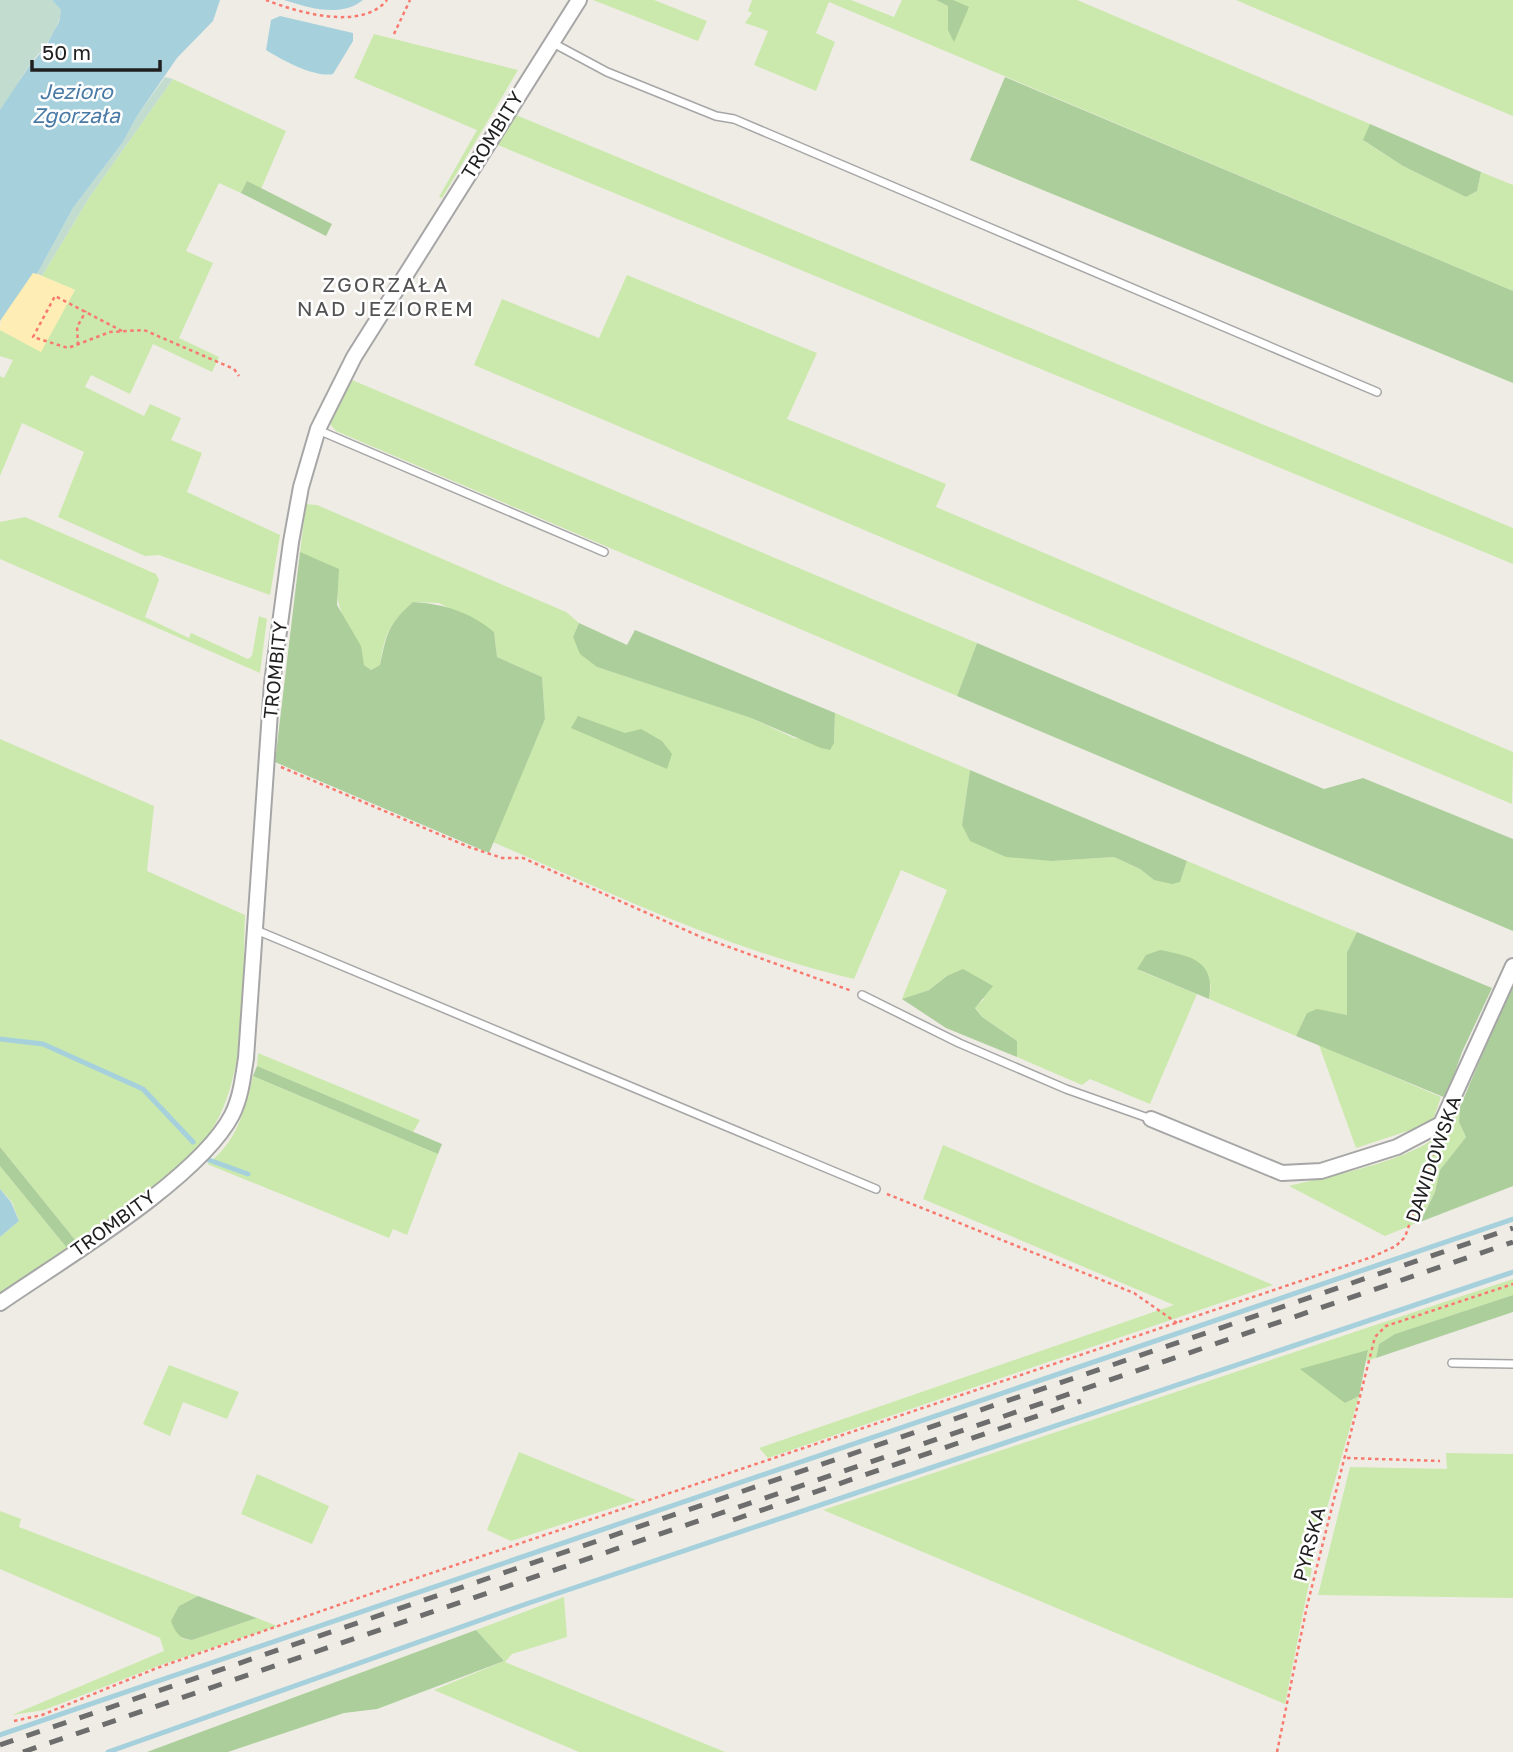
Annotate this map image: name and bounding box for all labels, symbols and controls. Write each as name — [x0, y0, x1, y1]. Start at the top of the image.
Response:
scale bar — [32, 28, 159, 72]
text: 50 m — [42, 39, 91, 65]
water label: Jezioro Zgorzała — [32, 78, 121, 128]
street label: TROMBITY — [456, 87, 527, 183]
district label: ZGORZAŁA NAD JEZIOREM — [297, 271, 475, 321]
street label: TROMBITY — [258, 620, 291, 720]
street label: DAWIDOWSKA — [1400, 1092, 1465, 1225]
street label: TROMBITY — [66, 1184, 159, 1261]
street label: PYRSKA — [1288, 1504, 1329, 1583]

